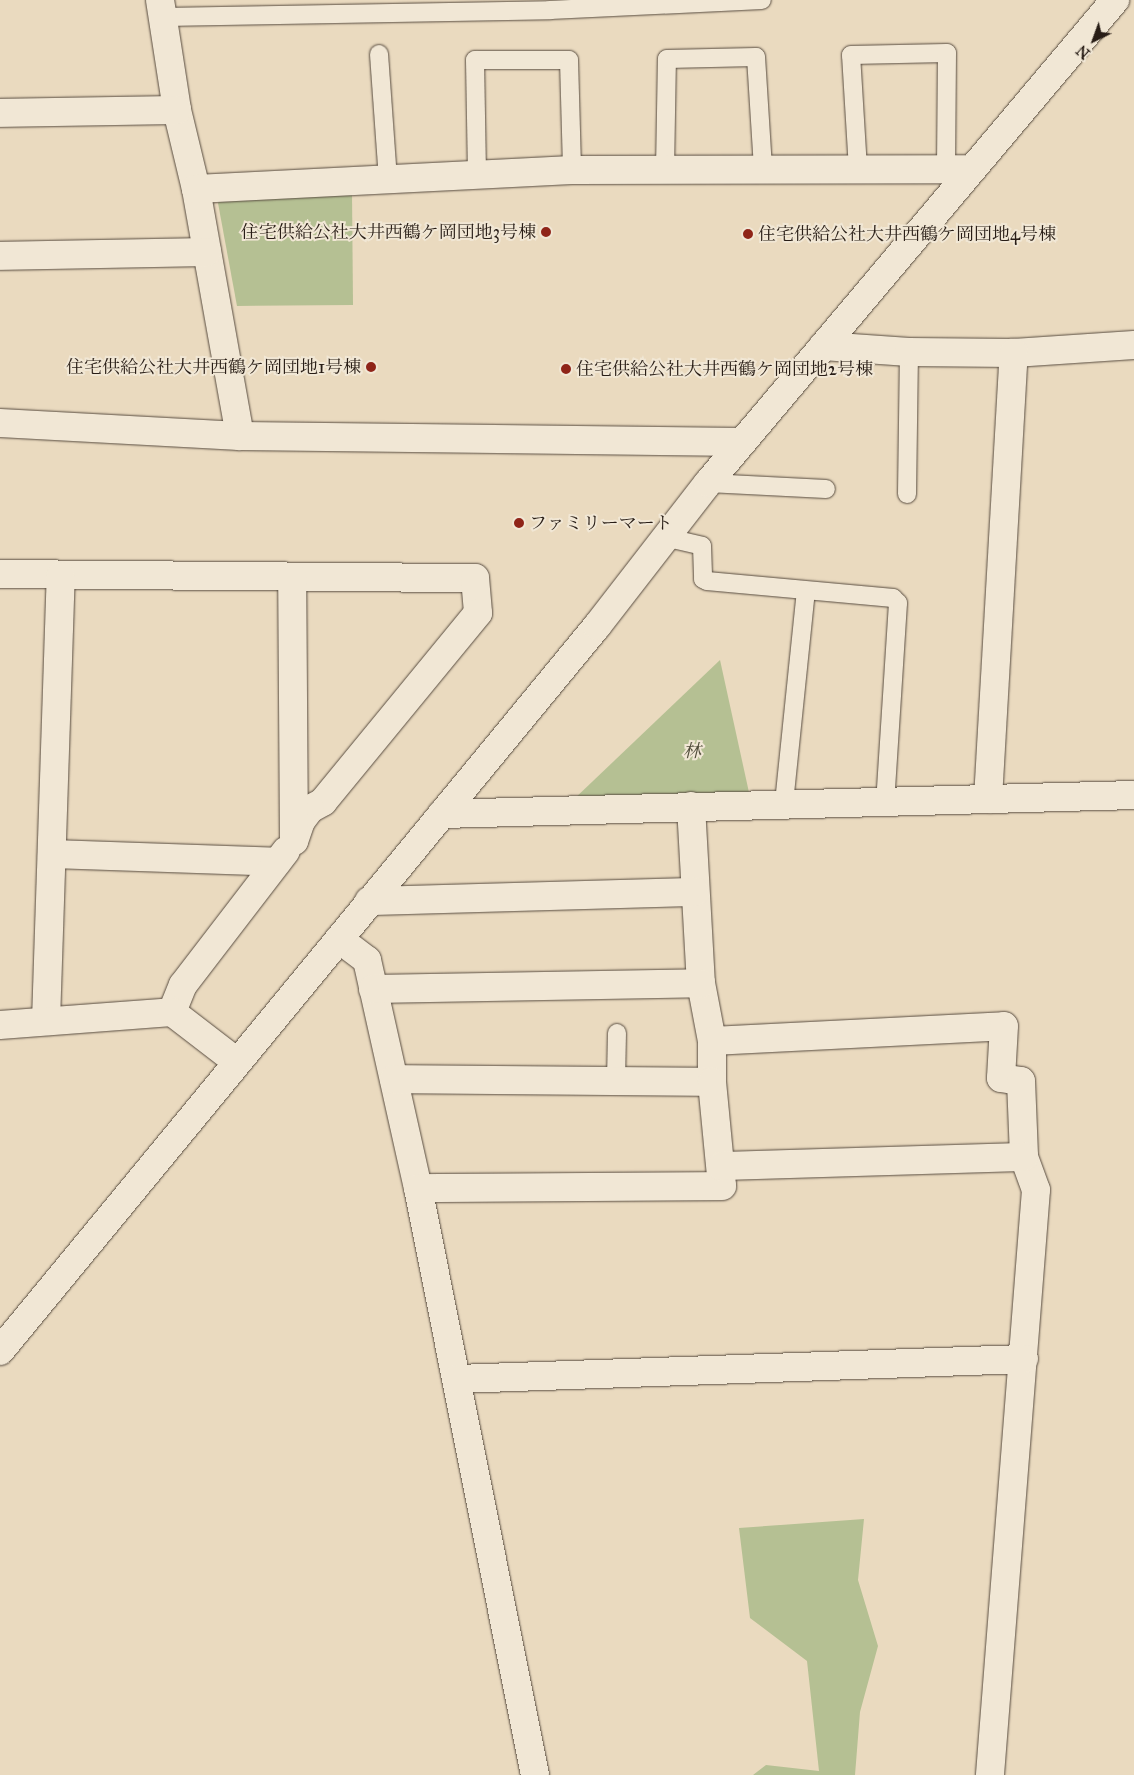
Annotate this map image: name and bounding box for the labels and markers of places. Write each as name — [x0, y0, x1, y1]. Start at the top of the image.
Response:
place label: 住宅供給公社大井西鶴ケ岡団地3号棟 — [241, 221, 536, 243]
place label: 住宅供給公社大井西鶴ケ岡団地4号棟 — [758, 223, 1056, 245]
marker: 住宅供給公社大井西鶴ケ岡団地3号棟 — [540, 226, 552, 238]
marker: 住宅供給公社大井西鶴ケ岡団地4号棟 — [742, 228, 754, 240]
place label: 住宅供給公社大井西鶴ケ岡団地1号棟 — [66, 356, 361, 378]
place label: 住宅供給公社大井西鶴ケ岡団地2号棟 — [576, 358, 873, 380]
marker: 住宅供給公社大井西鶴ケ岡団地1号棟 — [365, 361, 377, 373]
marker: 住宅供給公社大井西鶴ケ岡団地2号棟 — [560, 363, 572, 375]
place label: ファミリーマート — [529, 512, 673, 534]
marker: ファミリーマート — [513, 517, 525, 529]

